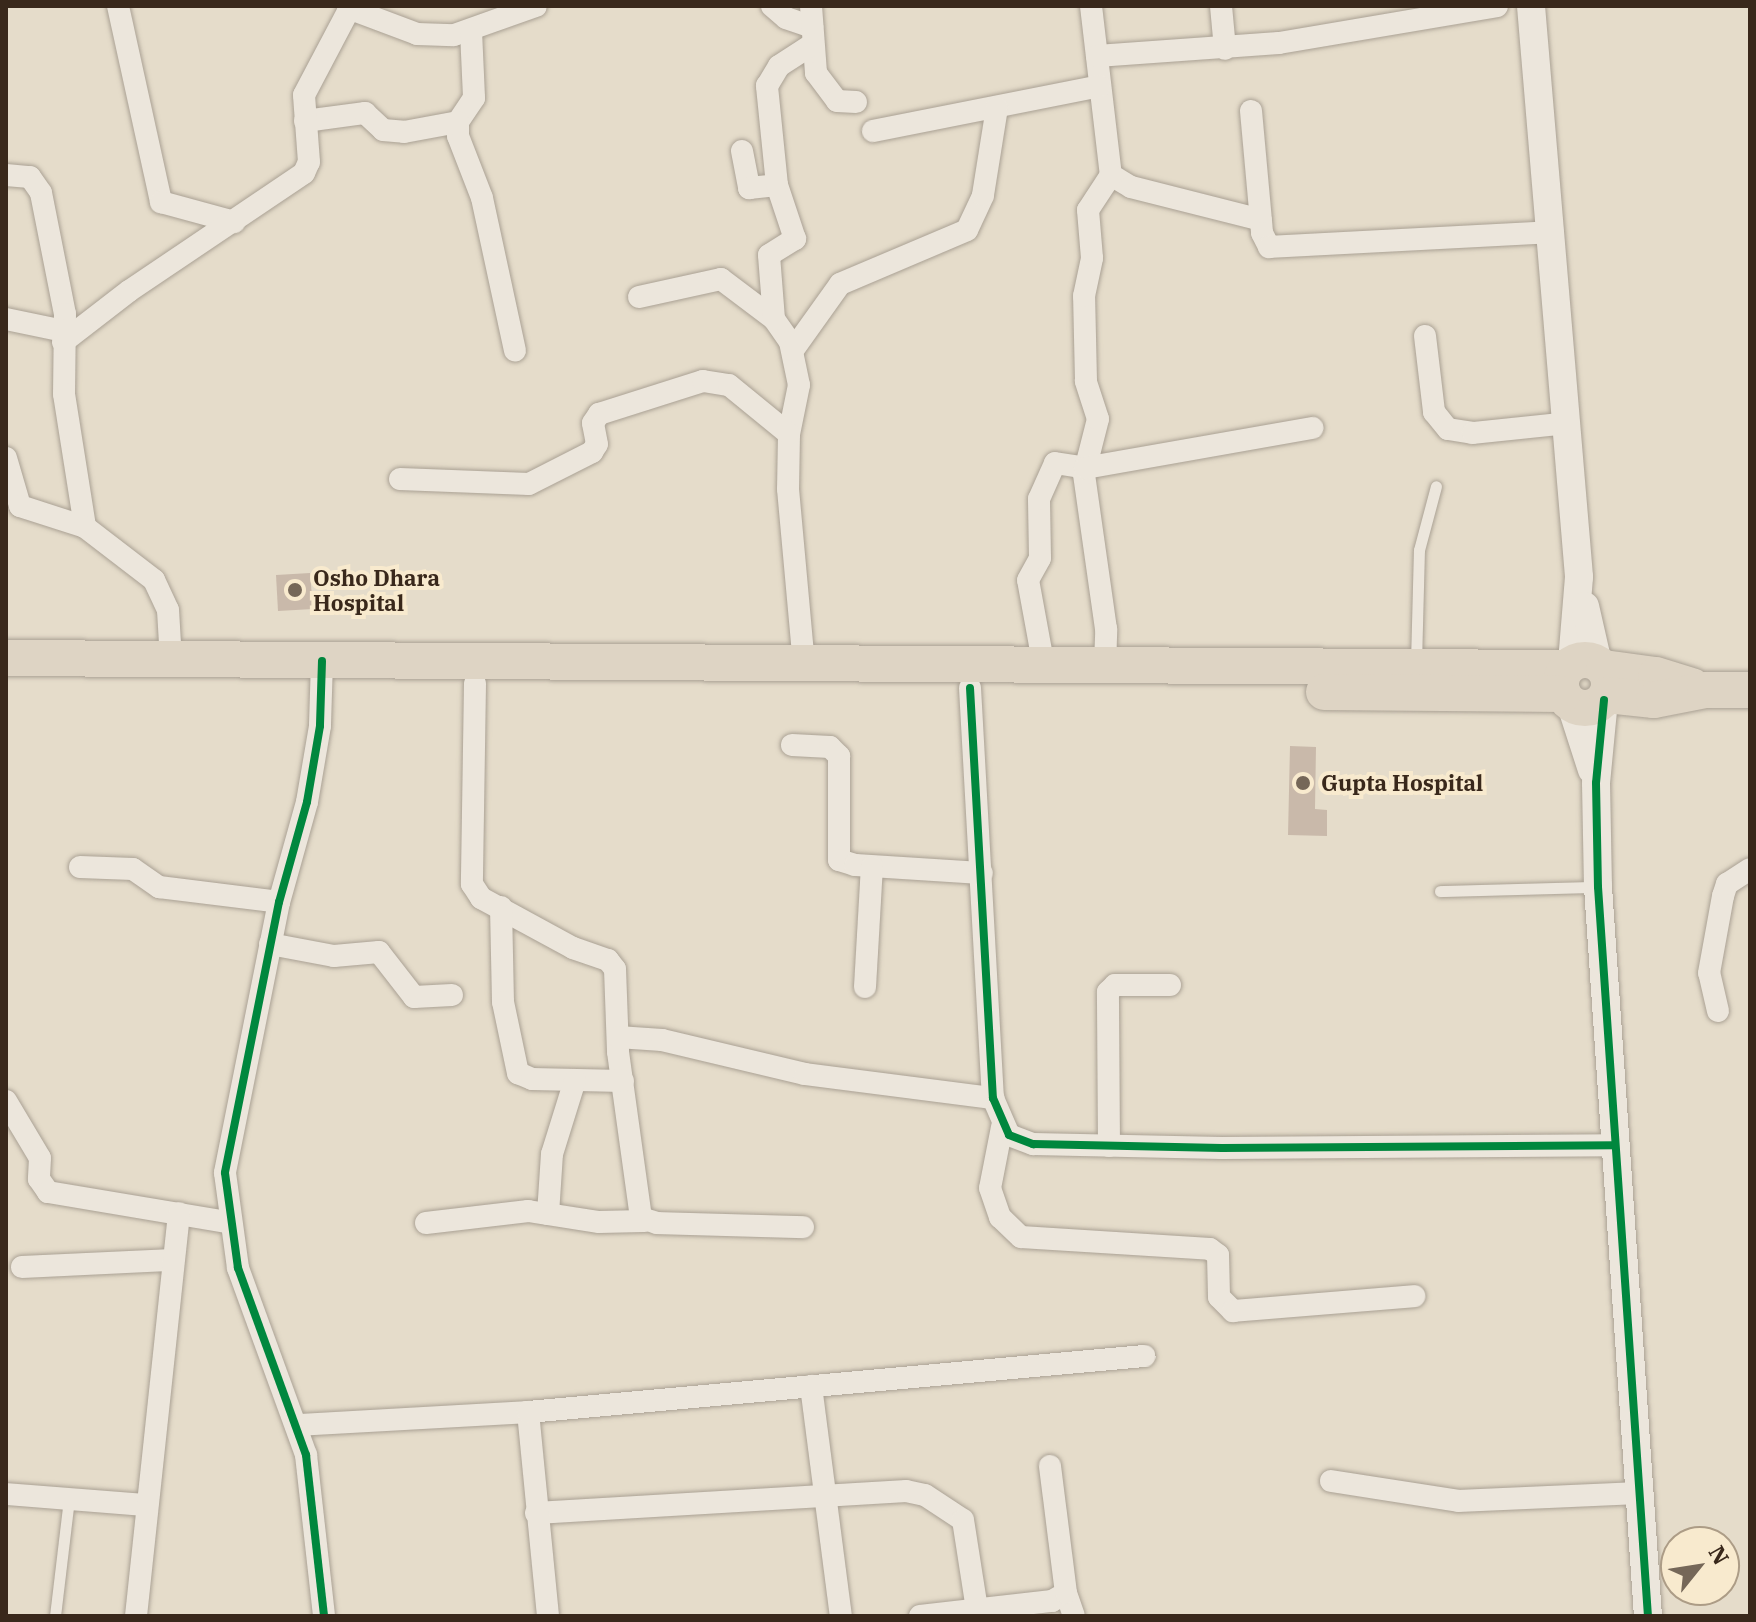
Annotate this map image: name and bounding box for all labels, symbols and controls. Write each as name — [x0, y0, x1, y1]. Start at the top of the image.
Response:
place label: Osho Dhara Hospital — [313, 564, 440, 616]
marker: Osho Dhara Hospital — [284, 579, 306, 601]
place label: Gupta Hospital — [1321, 770, 1483, 796]
marker: Gupta Hospital — [1292, 772, 1314, 794]
north arrow — [1660, 1526, 1740, 1606]
text: N — [1703, 1540, 1736, 1570]

